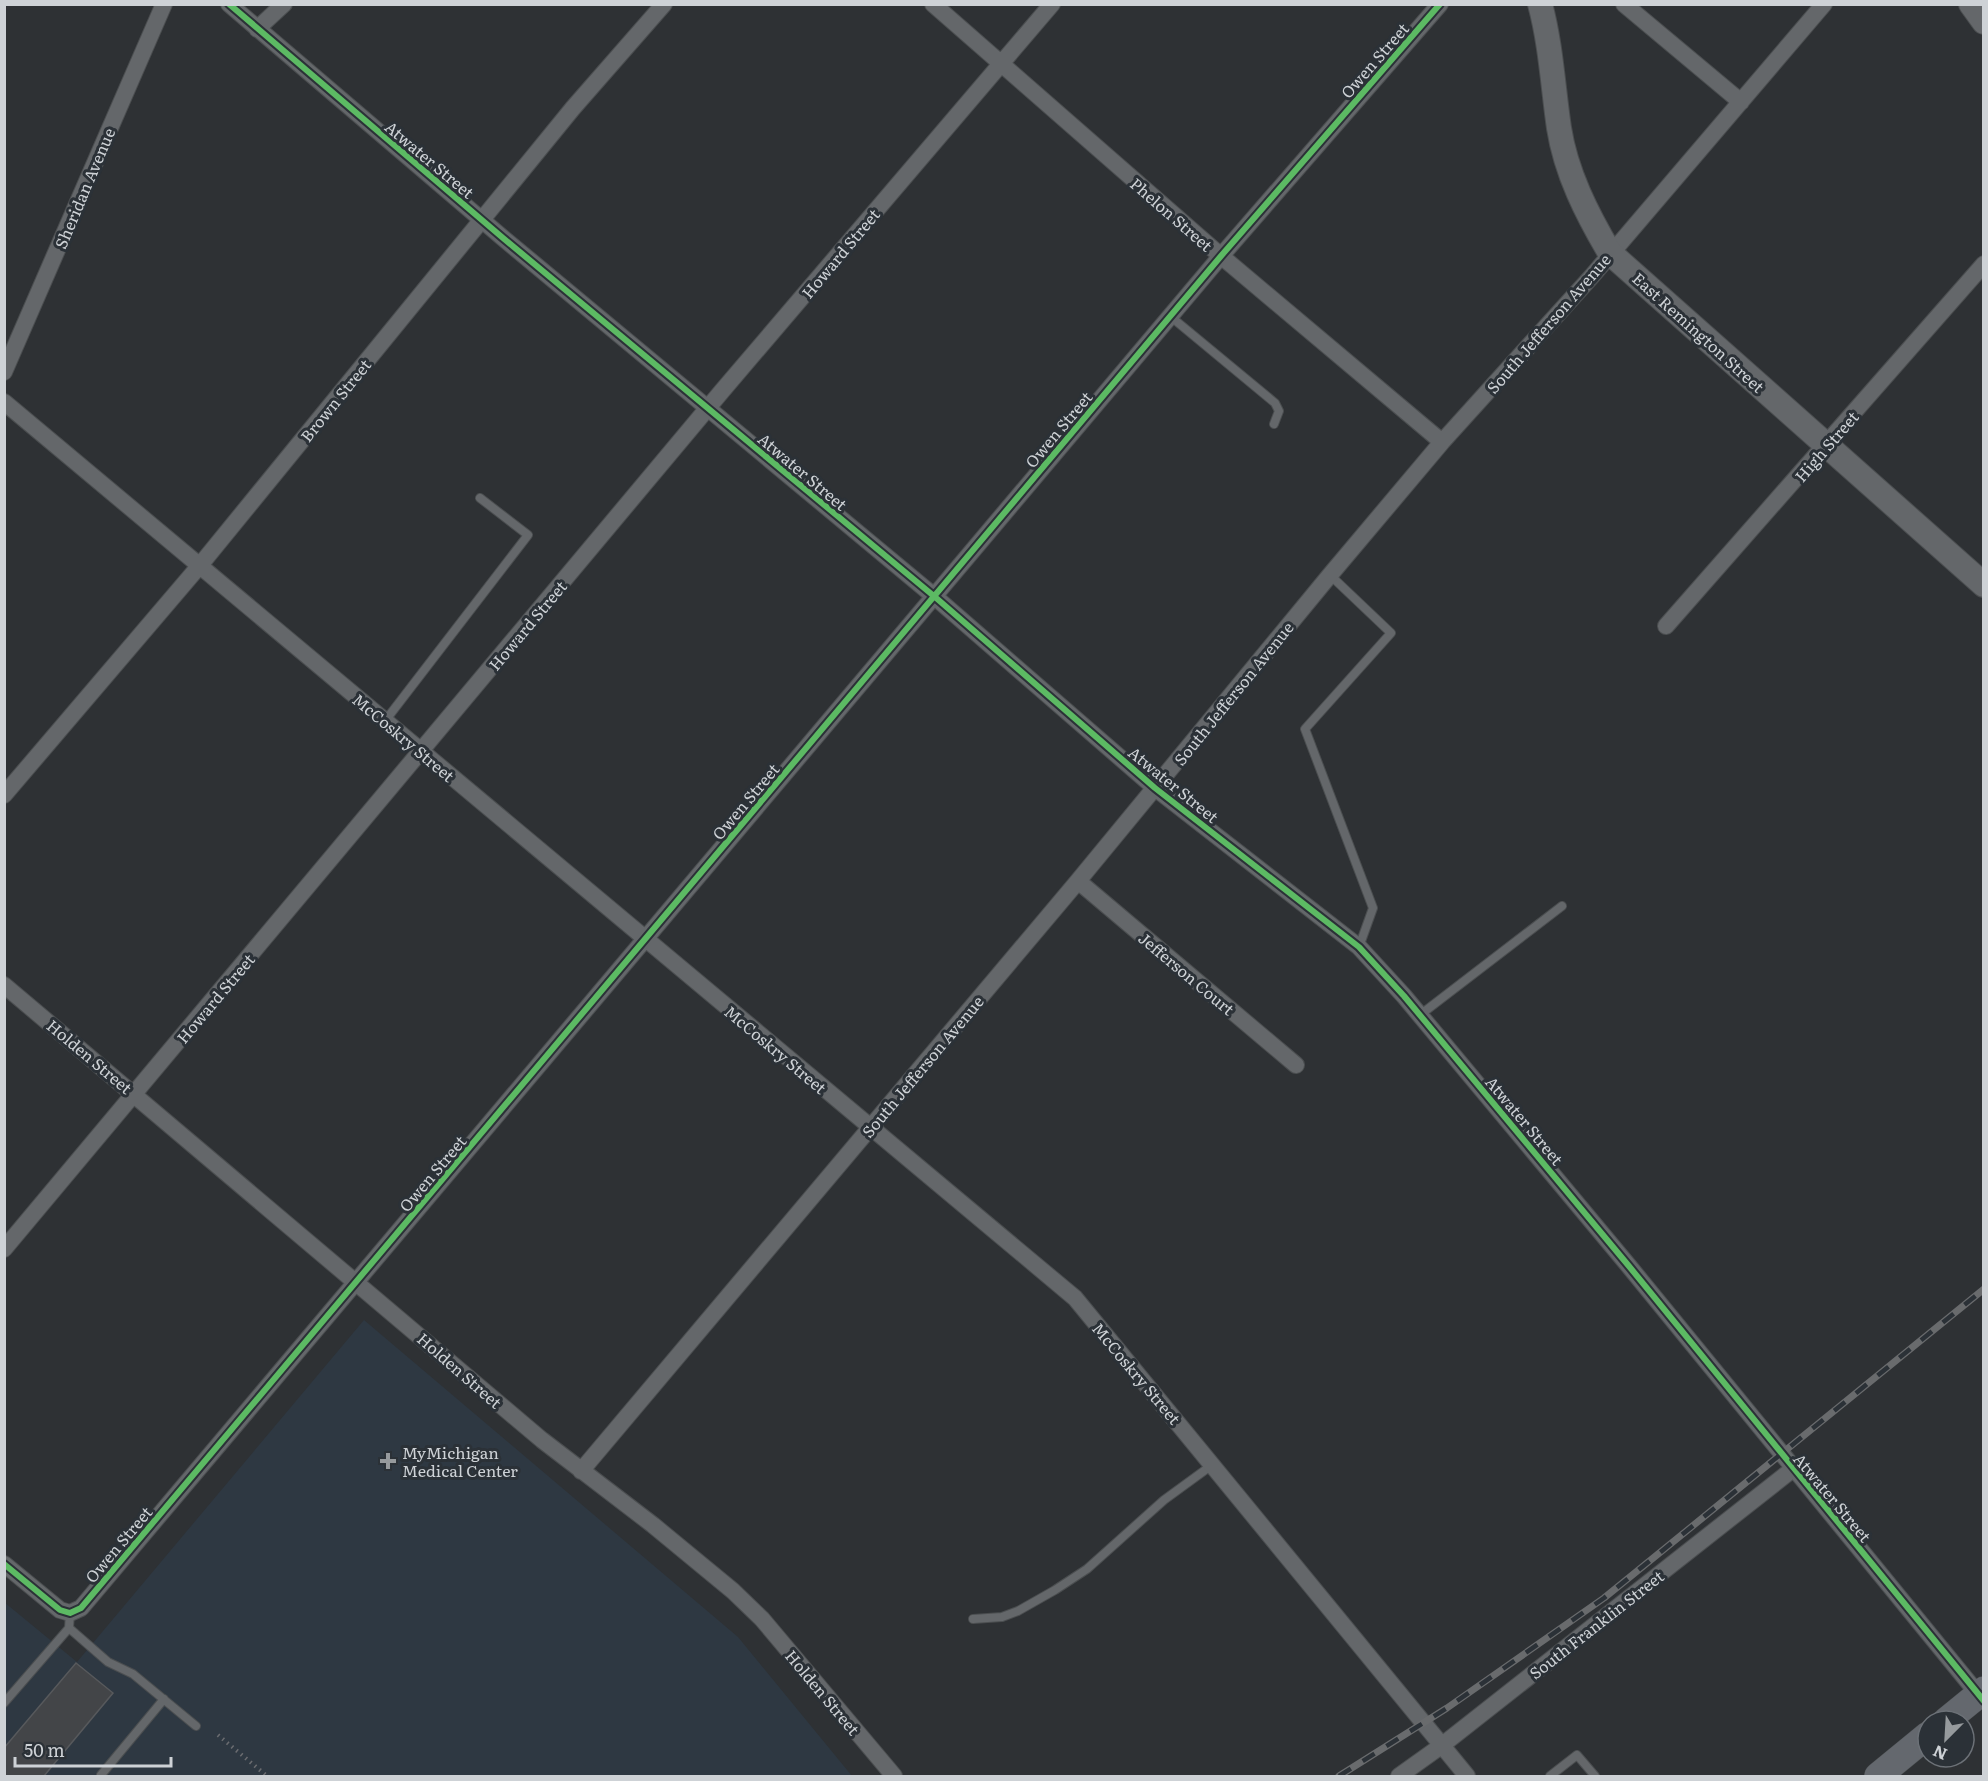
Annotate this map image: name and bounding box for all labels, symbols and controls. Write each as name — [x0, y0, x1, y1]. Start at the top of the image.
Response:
street label: Owen Street — [1334, 16, 1414, 103]
street label: Atwater Street — [380, 114, 480, 204]
street label: Sheridan Avenue — [48, 124, 120, 252]
street label: Phelon Street — [1126, 171, 1219, 257]
street label: Howard Street — [795, 202, 885, 303]
street label: South Jefferson Avenue — [1480, 248, 1616, 398]
street label: East Remington Street — [1628, 266, 1771, 398]
street label: Brown Street — [294, 353, 376, 447]
street label: Owen Street — [1019, 385, 1098, 472]
street label: High Street — [1788, 405, 1864, 487]
street label: Atwater Street — [753, 426, 853, 516]
street label: Howard Street — [482, 574, 572, 675]
street label: South Jefferson Avenue — [1167, 616, 1299, 770]
street label: McCoskry Street — [348, 687, 461, 787]
street label: Atwater Street — [1124, 740, 1225, 828]
street label: Owen Street — [706, 757, 785, 844]
street label: Jefferson Court — [1134, 926, 1241, 1021]
street label: Howard Street — [170, 947, 260, 1048]
street label: South Jefferson Avenue — [855, 990, 989, 1142]
street label: McCoskry Street — [720, 999, 833, 1099]
street label: Holden Street — [42, 1013, 138, 1099]
street label: Atwater Street — [1480, 1070, 1570, 1170]
street label: Owen Street — [393, 1129, 472, 1216]
street label: McCoskry Street — [1087, 1317, 1187, 1430]
street label: Holden Street — [413, 1327, 508, 1414]
place label: MyMichigan Medical Center — [402, 1440, 518, 1482]
street label: Atwater Street — [1788, 1447, 1878, 1547]
marker: MyMichigan Medical Center — [379, 1452, 397, 1470]
street label: Owen Street — [79, 1500, 158, 1587]
street label: South Franklin Street — [1524, 1563, 1669, 1684]
street label: Holden Street — [780, 1644, 866, 1740]
north arrow — [1916, 1709, 1976, 1769]
scale bar — [15, 1730, 171, 1768]
text: 50 m — [24, 1736, 65, 1763]
text: N — [1928, 1740, 1951, 1767]

